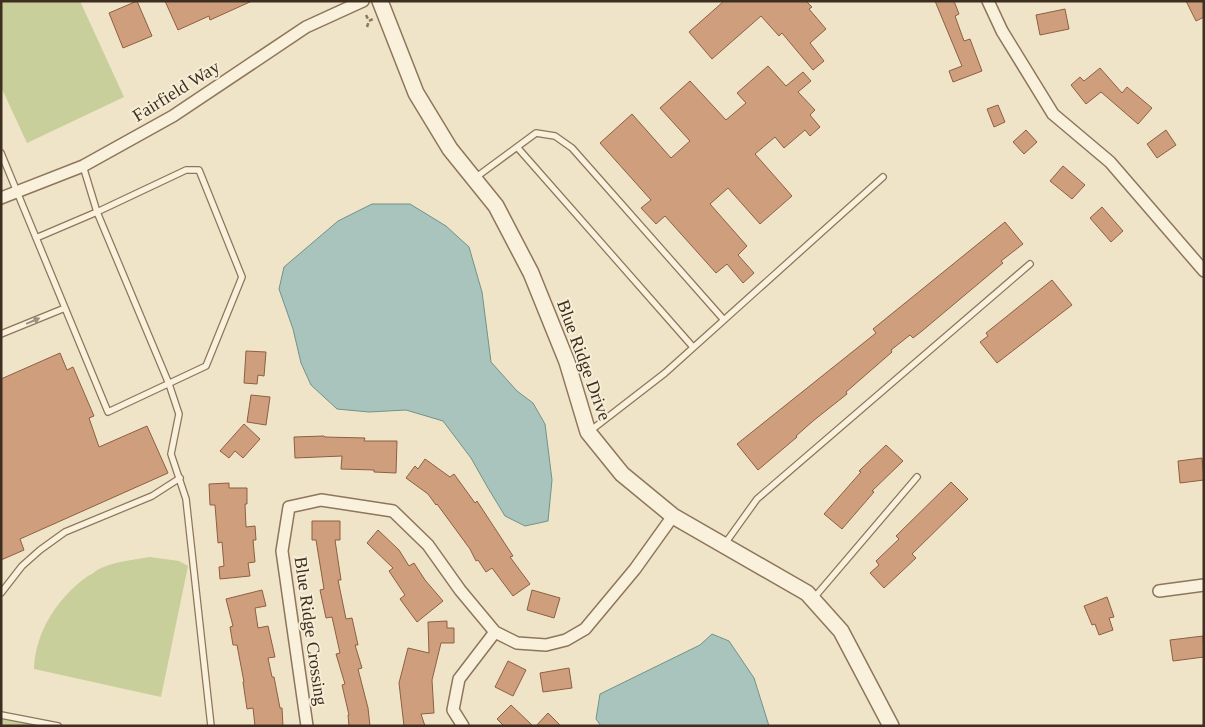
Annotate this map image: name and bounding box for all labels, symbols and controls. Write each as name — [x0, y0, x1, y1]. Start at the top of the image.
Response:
street label: Fairfield Way — [129, 56, 223, 126]
street label: Blue Ridge Drive — [553, 297, 615, 423]
one-way arrow — [26, 317, 40, 325]
street label: Blue Ridge Crossing — [291, 555, 331, 707]

